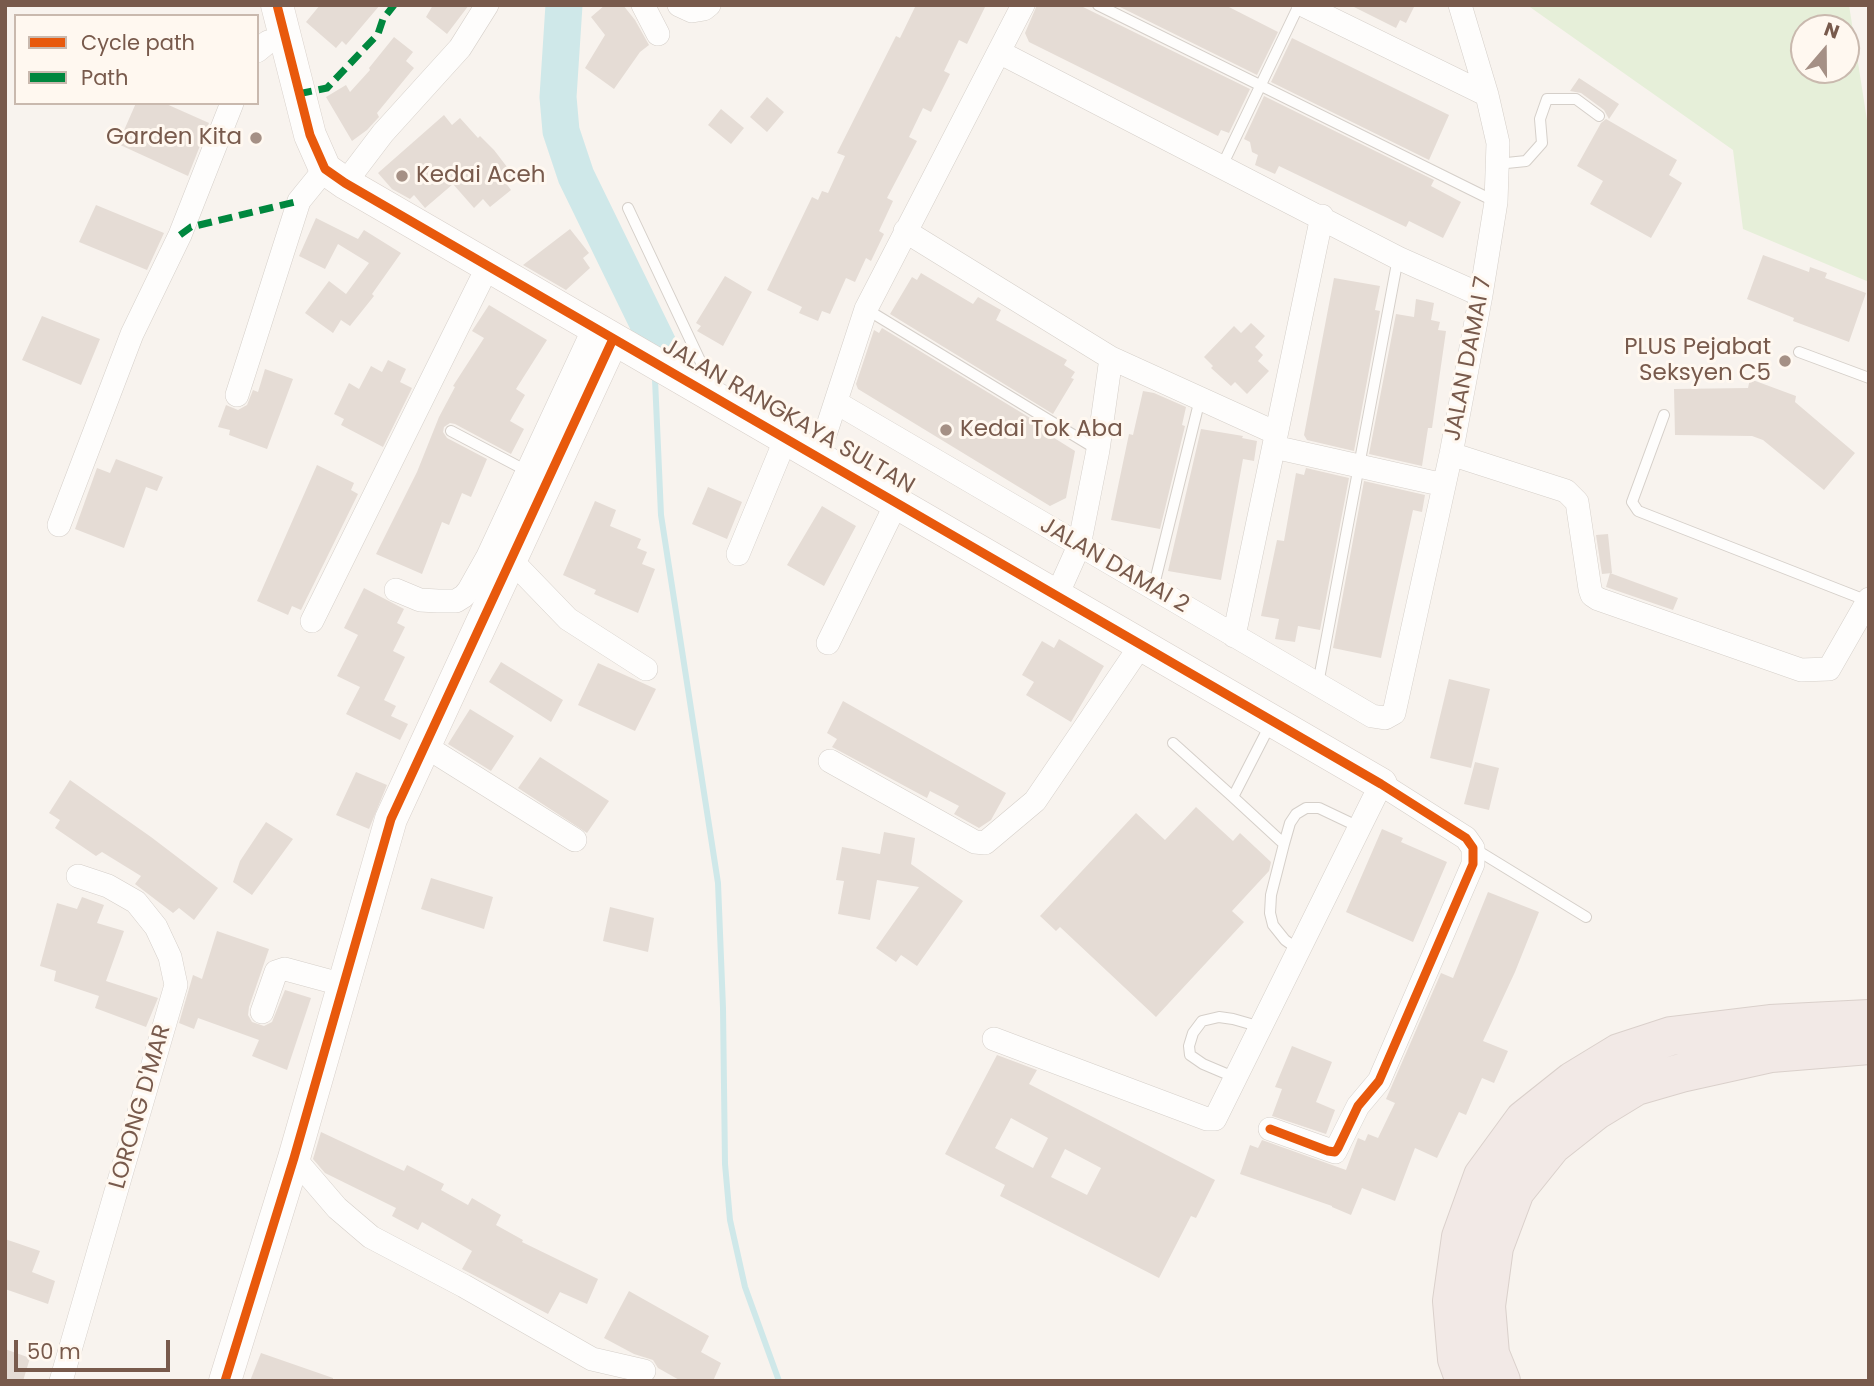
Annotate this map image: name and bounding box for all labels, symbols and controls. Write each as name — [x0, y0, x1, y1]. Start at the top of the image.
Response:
legend — [14, 14, 259, 105]
north arrow — [1790, 14, 1860, 84]
text: N — [1820, 16, 1843, 46]
text: Cycle path — [81, 28, 195, 57]
text: Path — [81, 63, 128, 92]
place label: Garden Kita — [106, 124, 242, 152]
marker: Garden Kita — [248, 130, 264, 146]
place label: Kedai Aceh — [416, 162, 545, 190]
marker: Kedai Aceh — [394, 168, 410, 184]
street label: JALAN DAMAI 7 — [1440, 274, 1498, 444]
street label: JALAN RANGKAYA SULTAN — [657, 333, 919, 501]
place label: PLUS Pejabat Seksyen C5 — [1624, 334, 1771, 388]
marker: PLUS Pejabat Seksyen C5 — [1777, 353, 1793, 369]
place label: Kedai Tok Aba — [960, 416, 1123, 444]
marker: Kedai Tok Aba — [938, 422, 954, 438]
street label: JALAN DAMAI 2 — [1035, 512, 1193, 620]
street label: LORONG D'MAR — [104, 1022, 178, 1192]
scale bar — [18, 1326, 173, 1370]
text: 50 m — [27, 1337, 81, 1366]

